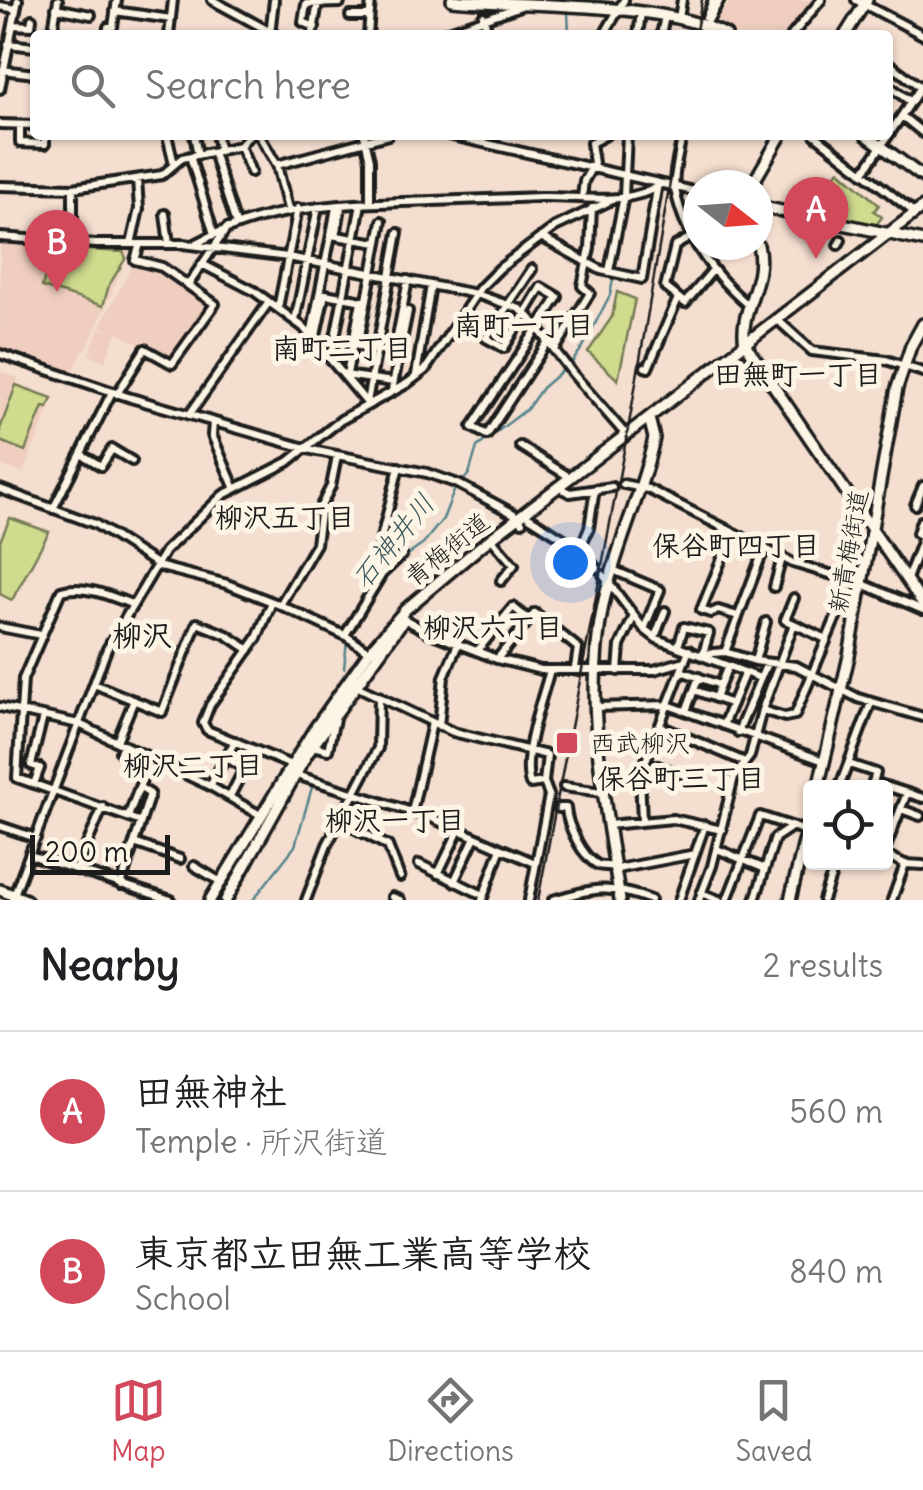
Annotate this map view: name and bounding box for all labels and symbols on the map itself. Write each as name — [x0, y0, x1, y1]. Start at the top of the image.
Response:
north arrow — [683, 170, 773, 260]
pin: A — [784, 176, 848, 259]
pin: B — [24, 210, 90, 292]
district label: 南町一丁目 — [454, 307, 594, 343]
district label: 南町二丁目 — [272, 330, 412, 366]
district label: 田無町一丁目 — [714, 356, 882, 392]
water label: 石神井川 — [344, 486, 442, 596]
street label: 新青梅街道 — [821, 487, 875, 615]
district label: 柳沢五丁目 — [215, 499, 355, 535]
street label: 青梅街道 — [398, 505, 496, 593]
district label: 保谷町四丁目 — [652, 527, 820, 563]
your location — [545, 537, 596, 588]
district label: 柳沢六丁目 — [423, 609, 563, 645]
district label: 柳沢 — [112, 616, 172, 654]
place label: 西武柳沢 — [590, 727, 690, 759]
marker: 西武柳沢 — [554, 730, 580, 756]
district label: 柳沢二丁目 — [123, 747, 263, 783]
district label: 保谷町三丁目 — [597, 760, 765, 796]
district label: 柳沢一丁目 — [325, 802, 465, 838]
scale bar — [30, 830, 170, 874]

